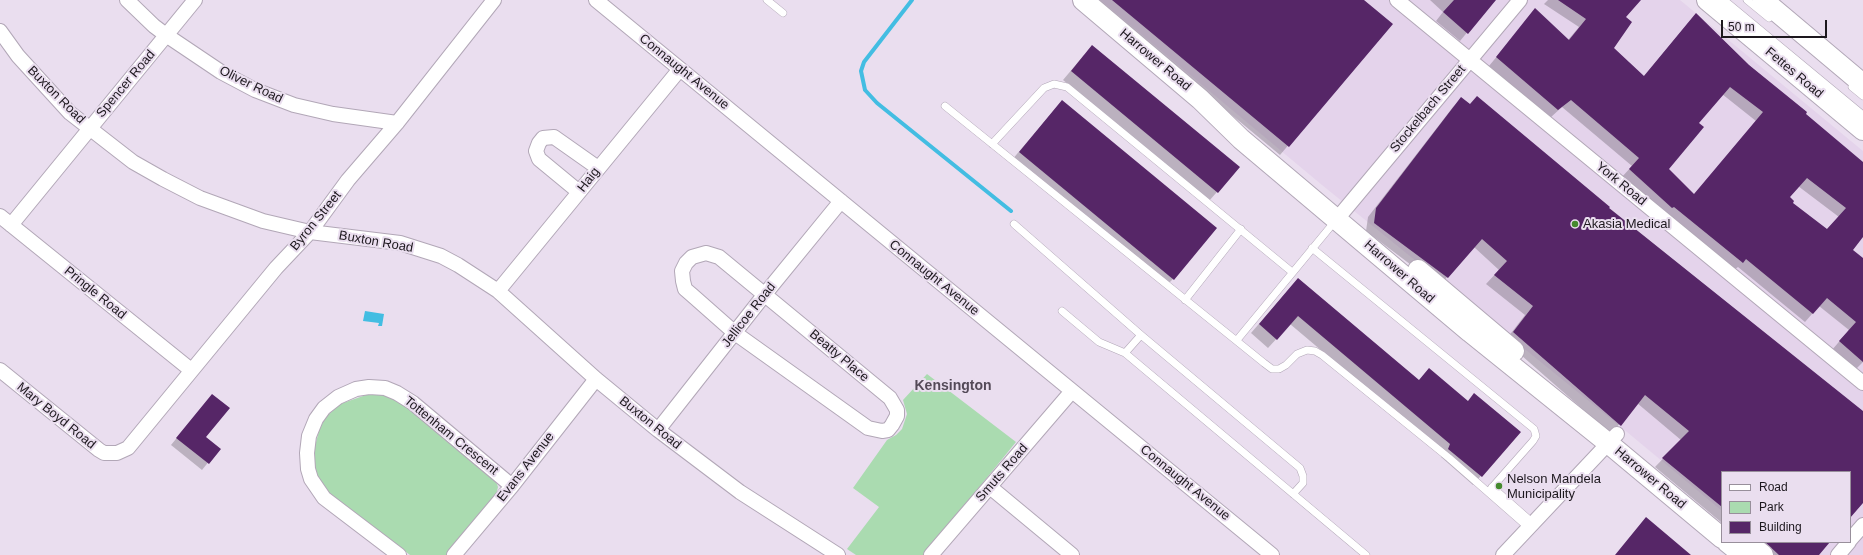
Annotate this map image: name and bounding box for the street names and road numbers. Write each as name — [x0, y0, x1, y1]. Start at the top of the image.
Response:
street label: Harrower Road — [1116, 26, 1194, 94]
street label: Connaught Avenue — [636, 31, 732, 113]
street label: Fettes Road — [1762, 44, 1826, 102]
street label: Spencer Road — [93, 47, 159, 121]
street label: Stockelbach Street — [1387, 62, 1469, 156]
street label: Buxton Road — [24, 63, 88, 127]
street label: Oliver Road — [217, 63, 285, 107]
street label: York Road — [1593, 159, 1649, 209]
street label: Haig — [575, 165, 603, 195]
street label: Byron Street — [287, 188, 345, 254]
street label: Buxton Road — [338, 228, 414, 256]
street label: Connaught Avenue — [886, 237, 982, 319]
street label: Harrower Road — [1361, 237, 1437, 307]
street label: Pringle Road — [61, 263, 129, 323]
street label: Jellicoe Road — [719, 279, 779, 351]
street label: Beatty Place — [806, 327, 872, 385]
street label: Mary Boyd Road — [13, 379, 99, 453]
street label: Tottenham Crescent — [401, 393, 501, 479]
street label: Buxton Road — [616, 393, 684, 453]
street label: Evans Avenue — [494, 429, 558, 505]
street label: Smuts Road — [973, 441, 1031, 505]
street label: Connaught Avenue — [1137, 442, 1233, 524]
street label: Harrower Road — [1611, 444, 1689, 512]

